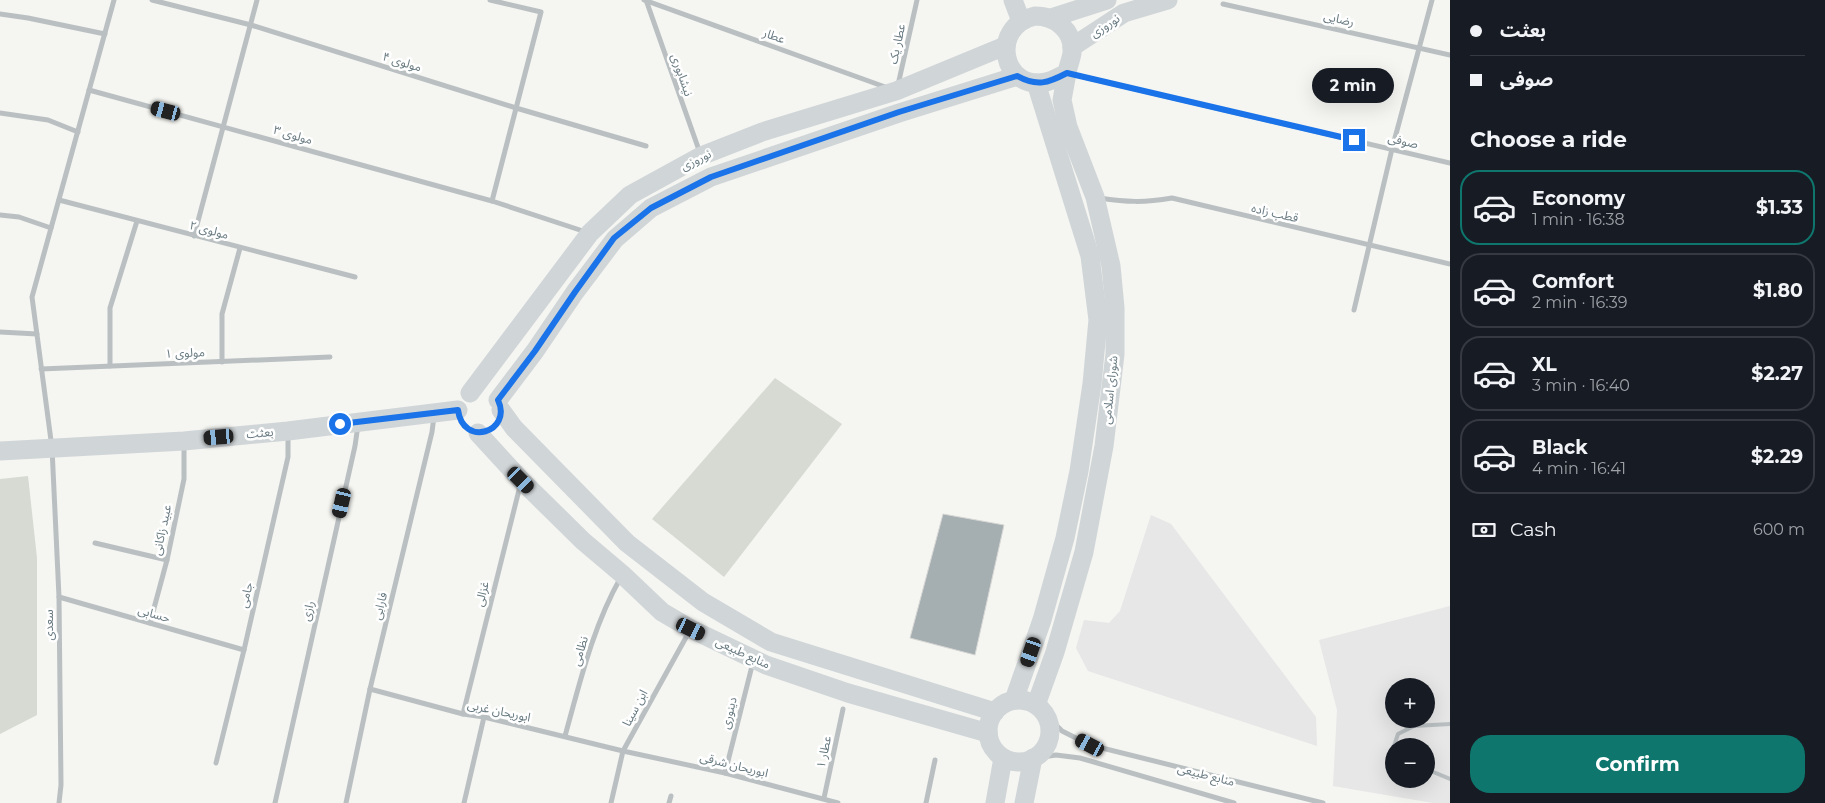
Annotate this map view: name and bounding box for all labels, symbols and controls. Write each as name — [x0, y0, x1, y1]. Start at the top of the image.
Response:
street label: رضایی — [1322, 8, 1356, 29]
street label: نوروزی — [1087, 11, 1122, 41]
text: بعثت — [1500, 19, 1546, 42]
street label: عطار یک — [885, 22, 908, 65]
street label: عطار — [760, 24, 787, 46]
street label: مولوی ۴ — [381, 49, 423, 75]
street label: نیشابوری — [668, 52, 697, 98]
callout: 2 min — [1313, 68, 1395, 102]
text: صوفی — [1500, 68, 1553, 91]
text: 2 min — [1330, 76, 1376, 95]
car — [149, 100, 182, 122]
street label: مولوی ۳ — [272, 122, 314, 147]
text: Choose a ride — [1470, 126, 1627, 153]
route end — [1343, 129, 1365, 151]
street label: صوفی — [1386, 130, 1420, 151]
street label: نوروزی — [678, 146, 714, 173]
icon: car — [1472, 185, 1517, 230]
text: Economy — [1532, 187, 1625, 210]
text: $1.33 — [1756, 196, 1803, 219]
street label: قطب زاده — [1250, 200, 1300, 225]
text: 1 min · 16:38 — [1532, 210, 1625, 229]
street label: مولوی ۲ — [188, 217, 230, 242]
icon: car — [1472, 268, 1517, 313]
text: Comfort — [1532, 270, 1614, 293]
text: $1.80 — [1753, 279, 1803, 302]
text: 2 min · 16:39 — [1532, 293, 1627, 312]
street label: مولوی ۱ — [165, 344, 205, 361]
icon: car — [1472, 351, 1517, 396]
text: XL — [1532, 353, 1557, 376]
street label: شورای اسلامی — [1098, 355, 1121, 425]
text: $2.27 — [1751, 362, 1803, 385]
text: 3 min · 16:40 — [1532, 376, 1630, 395]
route start — [329, 413, 351, 435]
street label: بعثت — [246, 424, 274, 441]
car — [203, 428, 234, 446]
icon: car — [1472, 434, 1517, 479]
text: Black — [1532, 436, 1588, 459]
text: $2.29 — [1751, 445, 1803, 468]
text: 4 min · 16:41 — [1532, 459, 1626, 478]
car — [505, 464, 536, 496]
car — [331, 487, 352, 519]
street label: عبید زاکانی — [149, 503, 174, 557]
icon: cash — [1470, 516, 1498, 544]
text: Cash — [1510, 518, 1557, 541]
text: 600 m — [1753, 520, 1805, 539]
street label: غزالی — [471, 580, 492, 608]
street label: جامی — [235, 581, 256, 609]
street label: فارابی — [369, 591, 390, 621]
street label: رازی — [298, 599, 317, 623]
street label: حسابی — [136, 602, 172, 625]
street label: سعدی — [41, 609, 56, 641]
car — [674, 616, 707, 642]
street label: منابع طبیعی — [713, 633, 773, 674]
street label: نظامی — [568, 634, 591, 668]
car — [1019, 635, 1042, 669]
map controls — [1385, 678, 1435, 788]
button: + — [1385, 678, 1435, 728]
street label: ابن سینا — [619, 687, 651, 729]
street label: دینوری — [717, 695, 740, 731]
street label: ابوریحان غربی — [466, 696, 532, 725]
car — [1073, 731, 1106, 759]
street label: عطار ۱ — [813, 734, 834, 769]
button: Confirm — [1470, 735, 1805, 793]
button: − — [1385, 738, 1435, 788]
street label: ابوریحان شرقی — [698, 749, 770, 780]
street label: منابع طبیعی — [1175, 760, 1236, 791]

